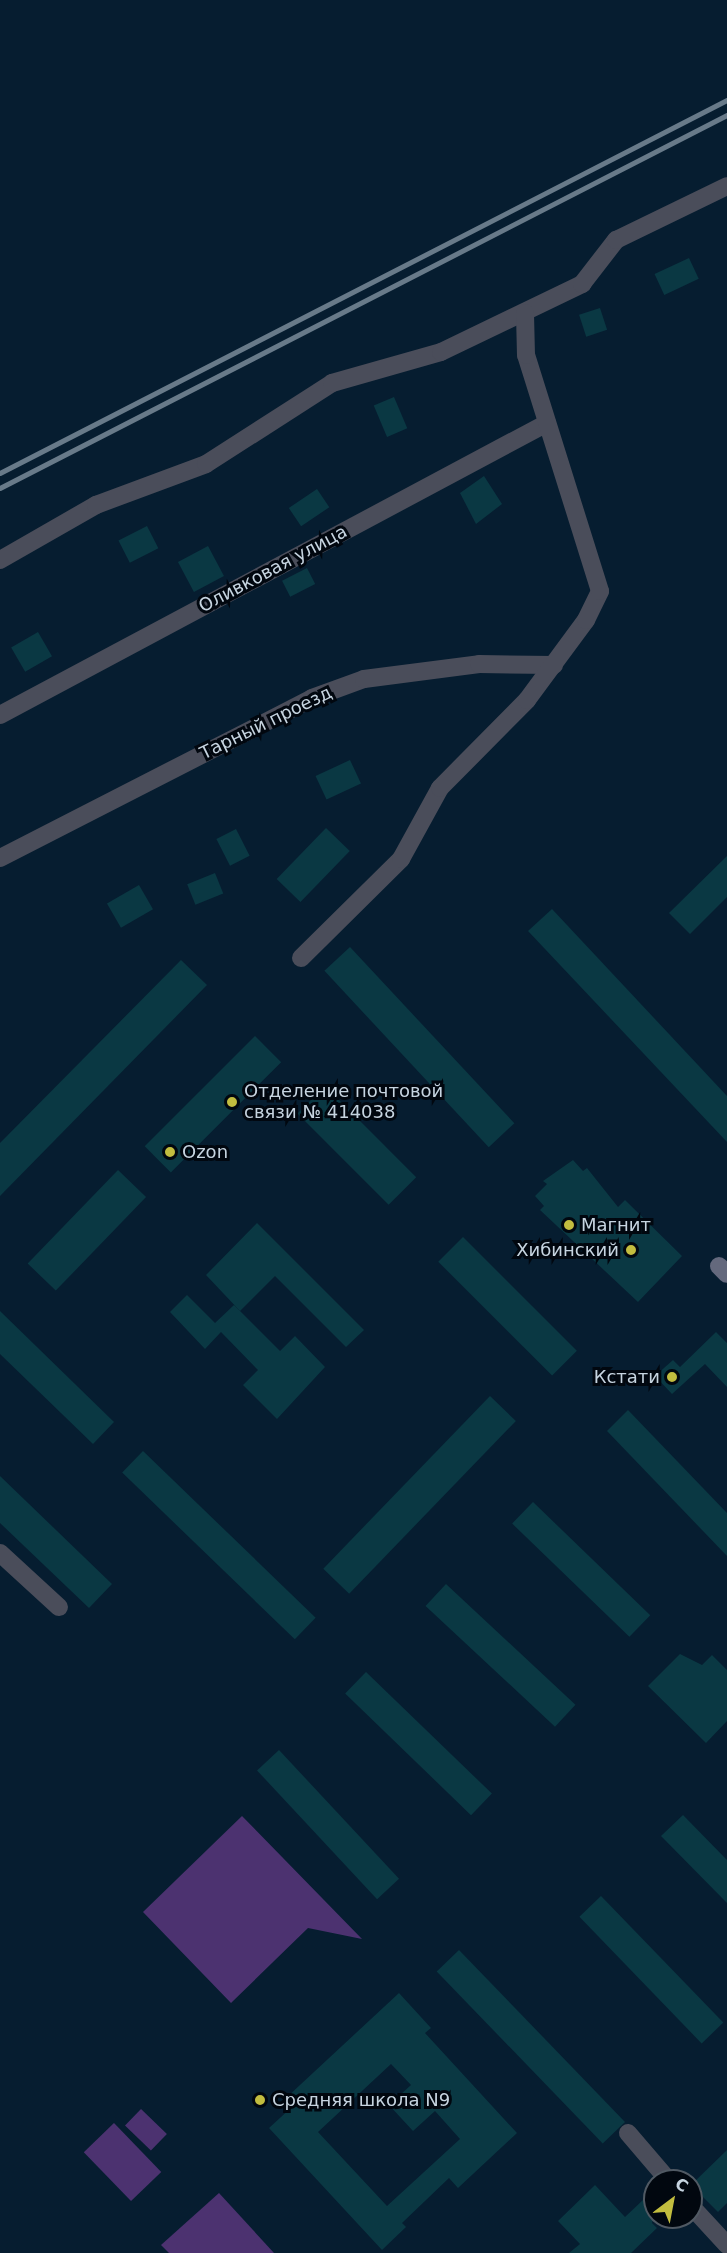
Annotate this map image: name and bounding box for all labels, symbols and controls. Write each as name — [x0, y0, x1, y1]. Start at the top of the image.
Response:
street label: Оливковая улица — [195, 521, 351, 617]
street label: Тарный проезд — [196, 682, 336, 764]
place label: Отделение почтовой связи № 414038 — [244, 1081, 443, 1124]
marker: Отделение почтовой связи № 414038 — [225, 1095, 239, 1109]
place label: Ozon — [182, 1141, 228, 1163]
marker: Ozon — [163, 1145, 177, 1159]
place label: Магнит — [581, 1214, 651, 1236]
marker: Магнит — [562, 1218, 576, 1232]
place label: Хибинский — [516, 1239, 619, 1261]
marker: Хибинский — [624, 1243, 638, 1257]
place label: Кстати — [594, 1366, 660, 1388]
marker: Кстати — [665, 1370, 679, 1384]
place label: Средняя школа N9 — [272, 2089, 450, 2111]
marker: Средняя школа N9 — [253, 2093, 267, 2107]
north arrow — [643, 2169, 703, 2229]
text: С — [672, 2174, 692, 2196]

